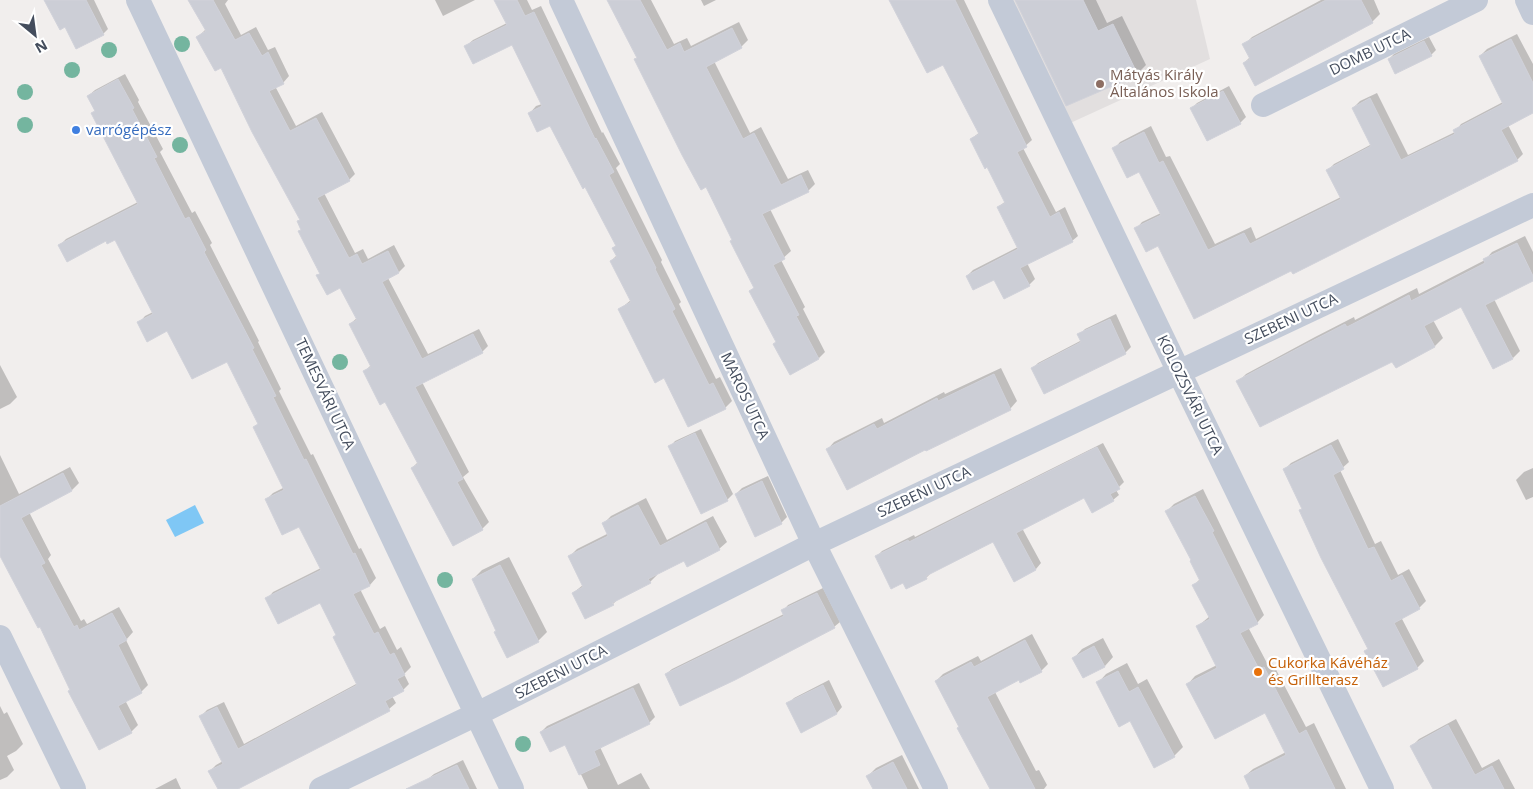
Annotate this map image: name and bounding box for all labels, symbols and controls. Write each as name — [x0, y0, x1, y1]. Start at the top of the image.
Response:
north arrow — [10, 10, 60, 60]
street label: DOMB UTCA — [1326, 23, 1414, 79]
text: N — [32, 36, 51, 58]
place label: Mátyás Király Általános Iskola — [1110, 64, 1219, 101]
marker: Mátyás Király Általános Iskola — [1094, 78, 1106, 90]
place label: varrógépész — [86, 119, 171, 139]
marker: varrógépész — [70, 124, 82, 136]
street label: SZEBENI UTCA — [1241, 288, 1341, 348]
street label: KOLOZSVÁRI UTCA — [1153, 331, 1229, 458]
street label: TEMESVÁRI UTCA — [291, 335, 361, 453]
street label: MAROS UTCA — [717, 349, 775, 443]
street label: SZEBENI UTCA — [874, 461, 974, 521]
street label: SZEBENI UTCA — [511, 639, 610, 703]
place label: Cukorka Kávéház és Grillterasz — [1268, 652, 1388, 689]
marker: Cukorka Kávéház és Grillterasz — [1252, 666, 1264, 678]

